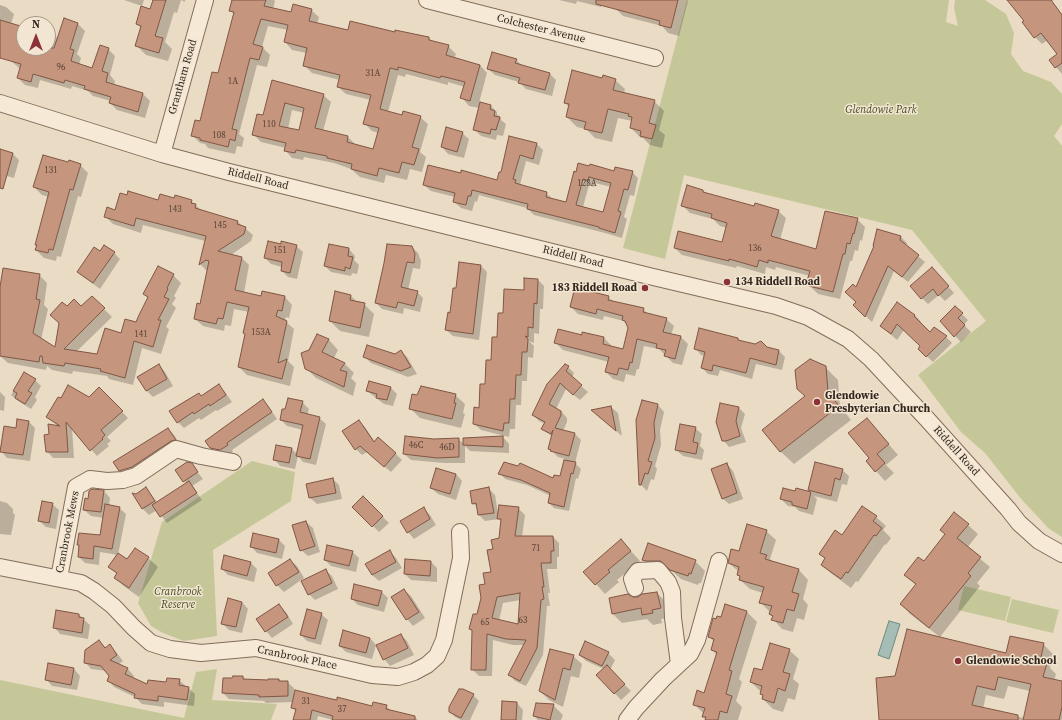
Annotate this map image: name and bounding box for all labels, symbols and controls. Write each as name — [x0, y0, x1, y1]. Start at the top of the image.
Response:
street label: Colchester Avenue — [495, 12, 587, 46]
north arrow — [16, 16, 56, 56]
text: N — [32, 17, 40, 32]
street label: Grantham Road — [166, 38, 200, 116]
house number: 96 — [57, 63, 65, 73]
house number: 31A — [366, 69, 380, 79]
house number: 1A — [228, 77, 238, 87]
park label: Glendowie Park — [845, 103, 917, 117]
house number: 110 — [262, 120, 276, 130]
house number: 108 — [212, 131, 226, 141]
street label: Riddell Road — [226, 165, 290, 193]
house number: 131 — [44, 166, 58, 176]
house number: 128A — [577, 179, 597, 189]
house number: 143 — [168, 205, 182, 215]
house number: 145 — [213, 221, 227, 231]
street label: Riddell Road — [541, 243, 605, 271]
house number: 136 — [748, 244, 762, 254]
house number: 151 — [273, 246, 287, 256]
place label: 134 Riddell Road — [735, 275, 820, 289]
marker: 134 Riddell Road — [722, 277, 732, 287]
place label: 183 Riddell Road — [552, 281, 637, 295]
marker: 183 Riddell Road — [640, 283, 650, 293]
house number: 153A — [251, 328, 271, 338]
house number: 141 — [134, 330, 148, 340]
place label: Glendowie Presbyterian Church — [825, 389, 930, 415]
marker: Glendowie Presbyterian Church — [812, 397, 822, 407]
street label: Riddell Road — [930, 423, 982, 479]
house number: 46C — [409, 441, 423, 451]
house number: 46D — [439, 443, 455, 453]
street label: Cranbrook Mews — [54, 490, 82, 574]
house number: 71 — [532, 544, 540, 554]
park label: Cranbrook Reserve — [154, 585, 202, 611]
house number: 63 — [519, 616, 527, 626]
house number: 65 — [481, 618, 489, 628]
street label: Cranbrook Place — [256, 643, 338, 673]
place label: Glendowie School — [966, 654, 1056, 668]
marker: Glendowie School — [953, 656, 963, 666]
house number: 31 — [302, 697, 310, 707]
house number: 37 — [338, 705, 346, 715]

